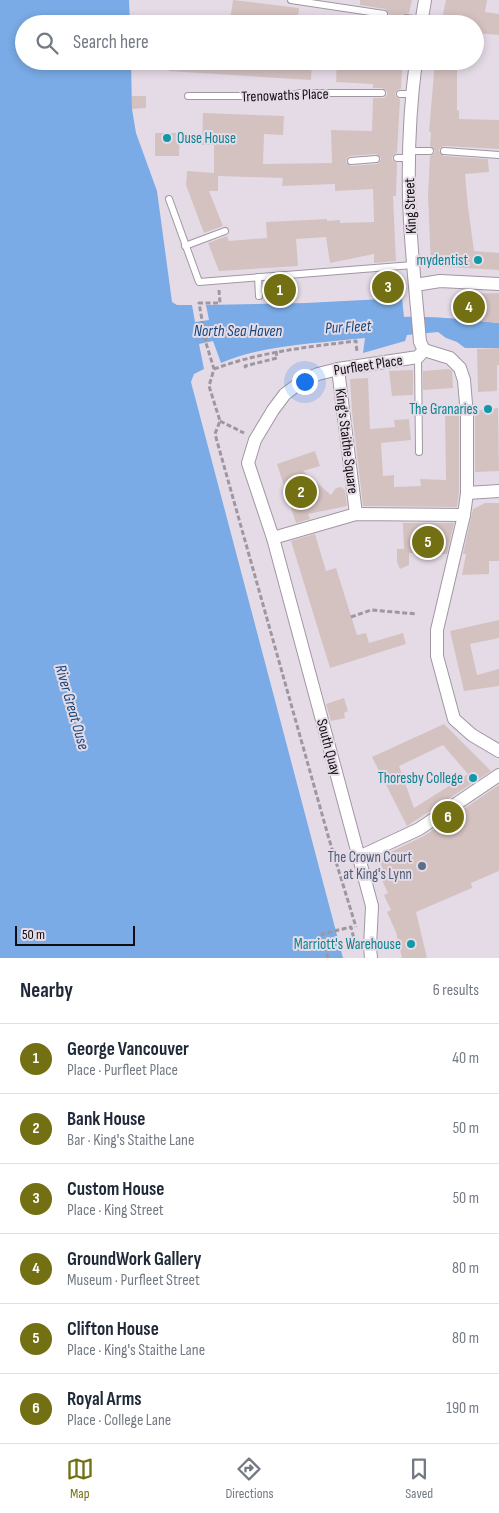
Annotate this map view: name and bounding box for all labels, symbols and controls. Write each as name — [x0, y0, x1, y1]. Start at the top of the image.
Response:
search box — [15, 15, 484, 70]
icon: search — [33, 29, 61, 57]
text: Search here — [73, 31, 149, 54]
street label: Trenowaths Place — [241, 84, 329, 107]
place label: Ouse House — [177, 129, 236, 148]
marker: Ouse House — [161, 132, 173, 144]
street label: King Street — [400, 177, 421, 234]
place label: mydentist — [417, 251, 468, 270]
marker: mydentist — [472, 254, 484, 266]
pin: 3 — [372, 268, 404, 306]
pin: 1 — [264, 271, 296, 309]
pin: 4 — [453, 288, 485, 326]
water label: Pur Fleet — [324, 317, 373, 338]
water label: North Sea Haven — [194, 322, 283, 341]
street label: Purfleet Place — [332, 351, 404, 380]
your location — [292, 369, 318, 395]
street label: King's Staithe Square — [331, 387, 362, 495]
place label: The Granaries — [409, 400, 478, 419]
marker: The Granaries — [482, 403, 494, 415]
pin: 2 — [285, 473, 317, 511]
pin: 5 — [412, 523, 444, 561]
water label: River Great Ouse — [50, 663, 93, 752]
street label: South Quay — [312, 717, 345, 778]
place label: Thoresby College — [378, 769, 463, 788]
marker: Thoresby College — [467, 772, 479, 784]
pin: 6 — [432, 798, 464, 836]
place label: The Crown Court at King's Lynn — [328, 848, 412, 884]
marker: The Crown Court at King's Lynn — [416, 860, 428, 872]
scale bar — [15, 923, 135, 946]
text: 50 m — [22, 926, 45, 943]
place label: Marriott's Warehouse — [294, 935, 401, 954]
marker: Marriott's Warehouse — [405, 938, 417, 950]
text: Nearby — [20, 978, 73, 1003]
text: 6 results — [433, 981, 479, 1000]
text: George Vancouver — [67, 1038, 189, 1061]
text: 1 — [33, 1049, 39, 1068]
text: 40 m — [452, 1049, 479, 1068]
text: Place · Purfleet Place — [67, 1061, 178, 1080]
text: Bank House — [67, 1108, 145, 1131]
text: 2 — [32, 1119, 40, 1138]
text: 50 m — [453, 1119, 479, 1138]
text: Bar · King's Staithe Lane — [67, 1131, 194, 1150]
text: Custom House — [67, 1178, 164, 1201]
text: 3 — [32, 1189, 40, 1208]
text: 50 m — [453, 1189, 479, 1208]
text: Place · King Street — [67, 1201, 164, 1220]
text: GroundWork Gallery — [67, 1248, 201, 1271]
text: 4 — [32, 1259, 40, 1278]
text: 80 m — [452, 1259, 479, 1278]
text: Museum · Purfleet Street — [67, 1271, 200, 1290]
text: Clifton House — [67, 1318, 159, 1341]
text: 5 — [32, 1329, 40, 1348]
text: 80 m — [452, 1329, 479, 1348]
text: Place · King's Staithe Lane — [67, 1341, 205, 1360]
text: Royal Arms — [67, 1388, 142, 1411]
text: 6 — [32, 1399, 40, 1418]
text: 190 m — [446, 1399, 479, 1418]
text: Place · College Lane — [67, 1411, 171, 1430]
tab: Map — [66, 1455, 94, 1502]
tab: Directions — [225, 1455, 274, 1502]
tab: Saved — [405, 1455, 433, 1502]

